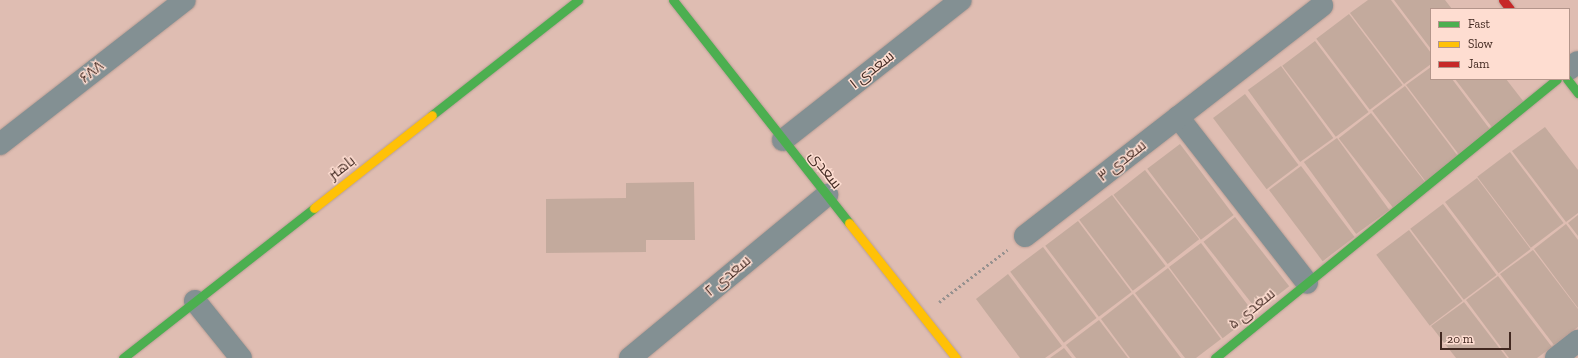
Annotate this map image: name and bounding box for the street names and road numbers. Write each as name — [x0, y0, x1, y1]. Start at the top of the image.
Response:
street label: سعدی ۱ — [846, 47, 898, 93]
street label: ۶۸۸ — [76, 57, 108, 87]
street label: سعدی ۳ — [1094, 136, 1150, 186]
street label: سعدی — [805, 147, 845, 193]
street label: باهنر — [325, 152, 359, 184]
street label: سعدی ۲ — [701, 252, 755, 300]
street label: سعدی ۵ — [1225, 285, 1279, 333]

